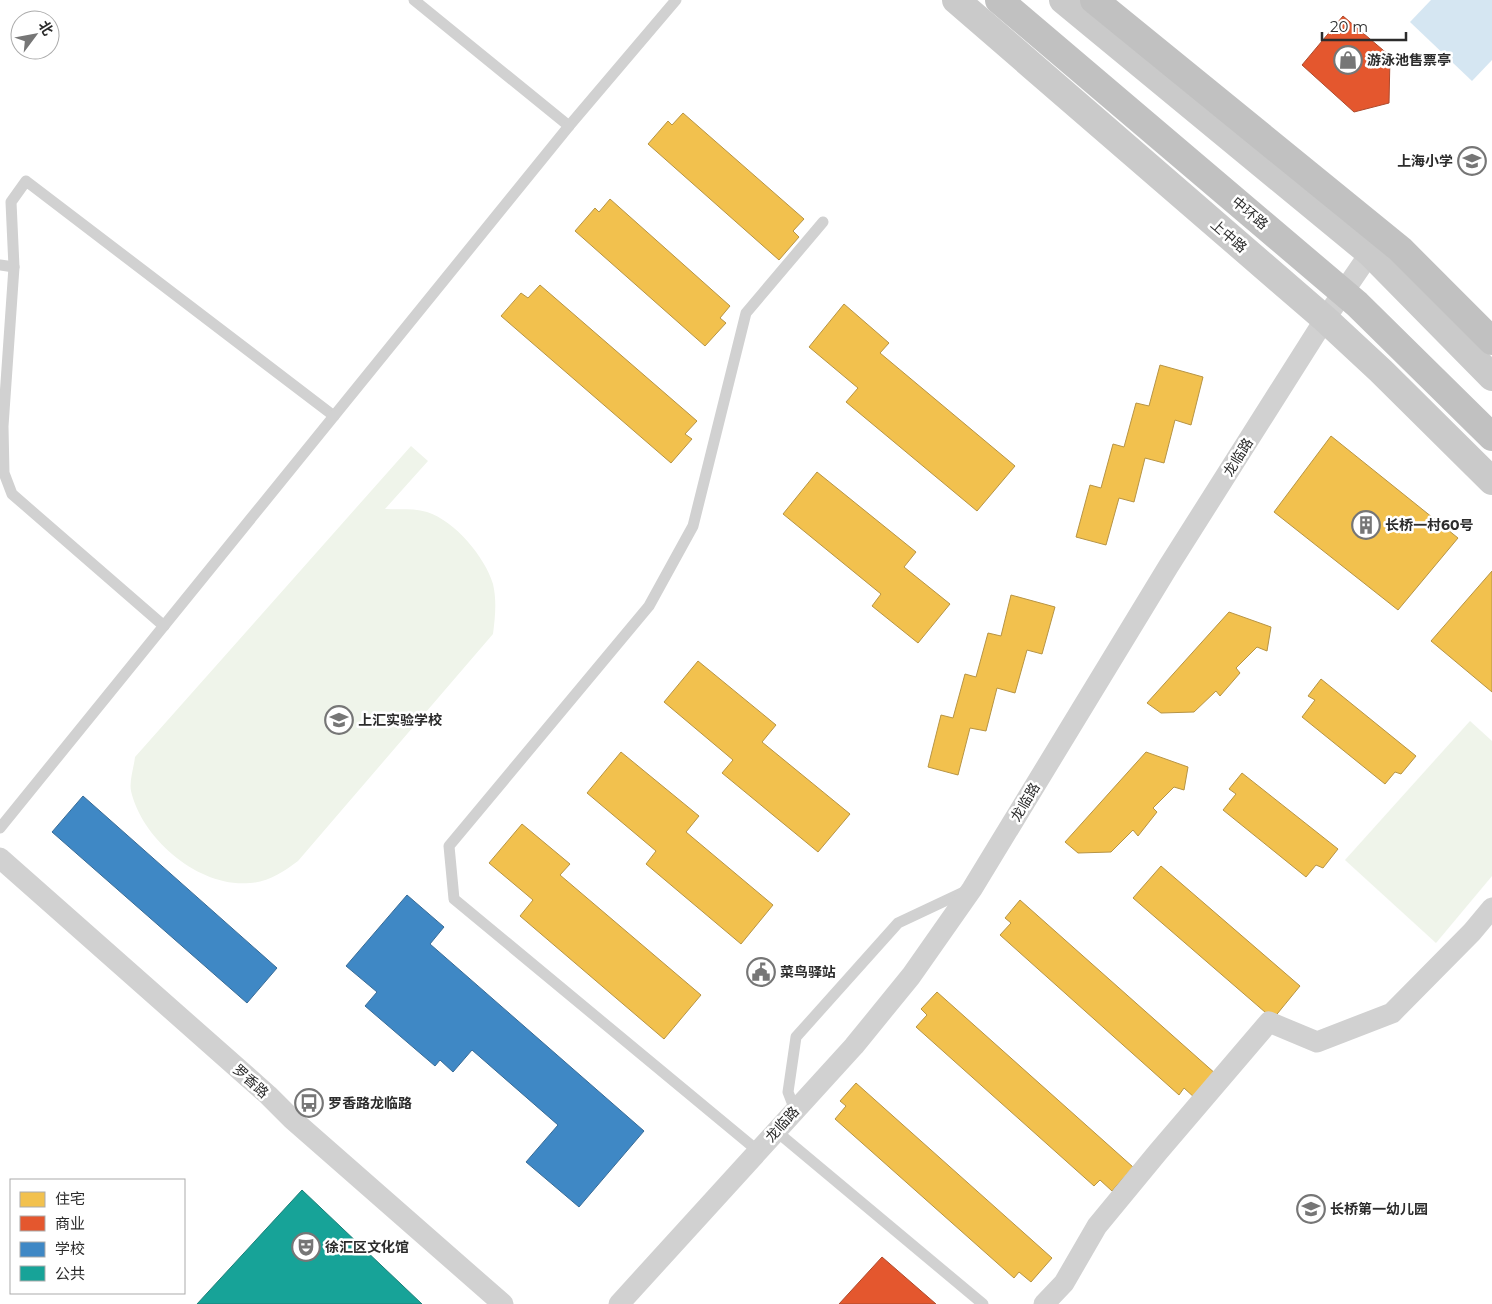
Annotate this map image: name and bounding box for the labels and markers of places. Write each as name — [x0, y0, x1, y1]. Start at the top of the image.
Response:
shop icon: 游泳池售票亭 — [1333, 45, 1363, 75]
place label: 游泳池售票亭 — [1367, 51, 1451, 69]
school or university icon: 上海小学 — [1457, 146, 1487, 176]
place label: 上海小学 — [1397, 152, 1453, 170]
building icon: 长桥一村60号 — [1351, 510, 1381, 540]
place label: 长桥一村60号 — [1385, 516, 1473, 534]
school or university icon: 上汇实验学校 — [324, 705, 354, 735]
place label: 上汇实验学校 — [358, 711, 442, 729]
public building icon: 菜鸟驿站 — [746, 957, 776, 987]
place label: 菜鸟驿站 — [780, 963, 836, 981]
bus stop icon: 罗香路龙临路 — [294, 1088, 324, 1118]
place label: 罗香路龙临路 — [328, 1094, 412, 1112]
school or university icon: 长桥第一幼儿园 — [1296, 1194, 1326, 1224]
place label: 长桥第一幼儿园 — [1330, 1200, 1428, 1218]
theatre icon: 徐汇区文化馆 — [291, 1232, 321, 1262]
place label: 徐汇区文化馆 — [325, 1238, 409, 1256]

